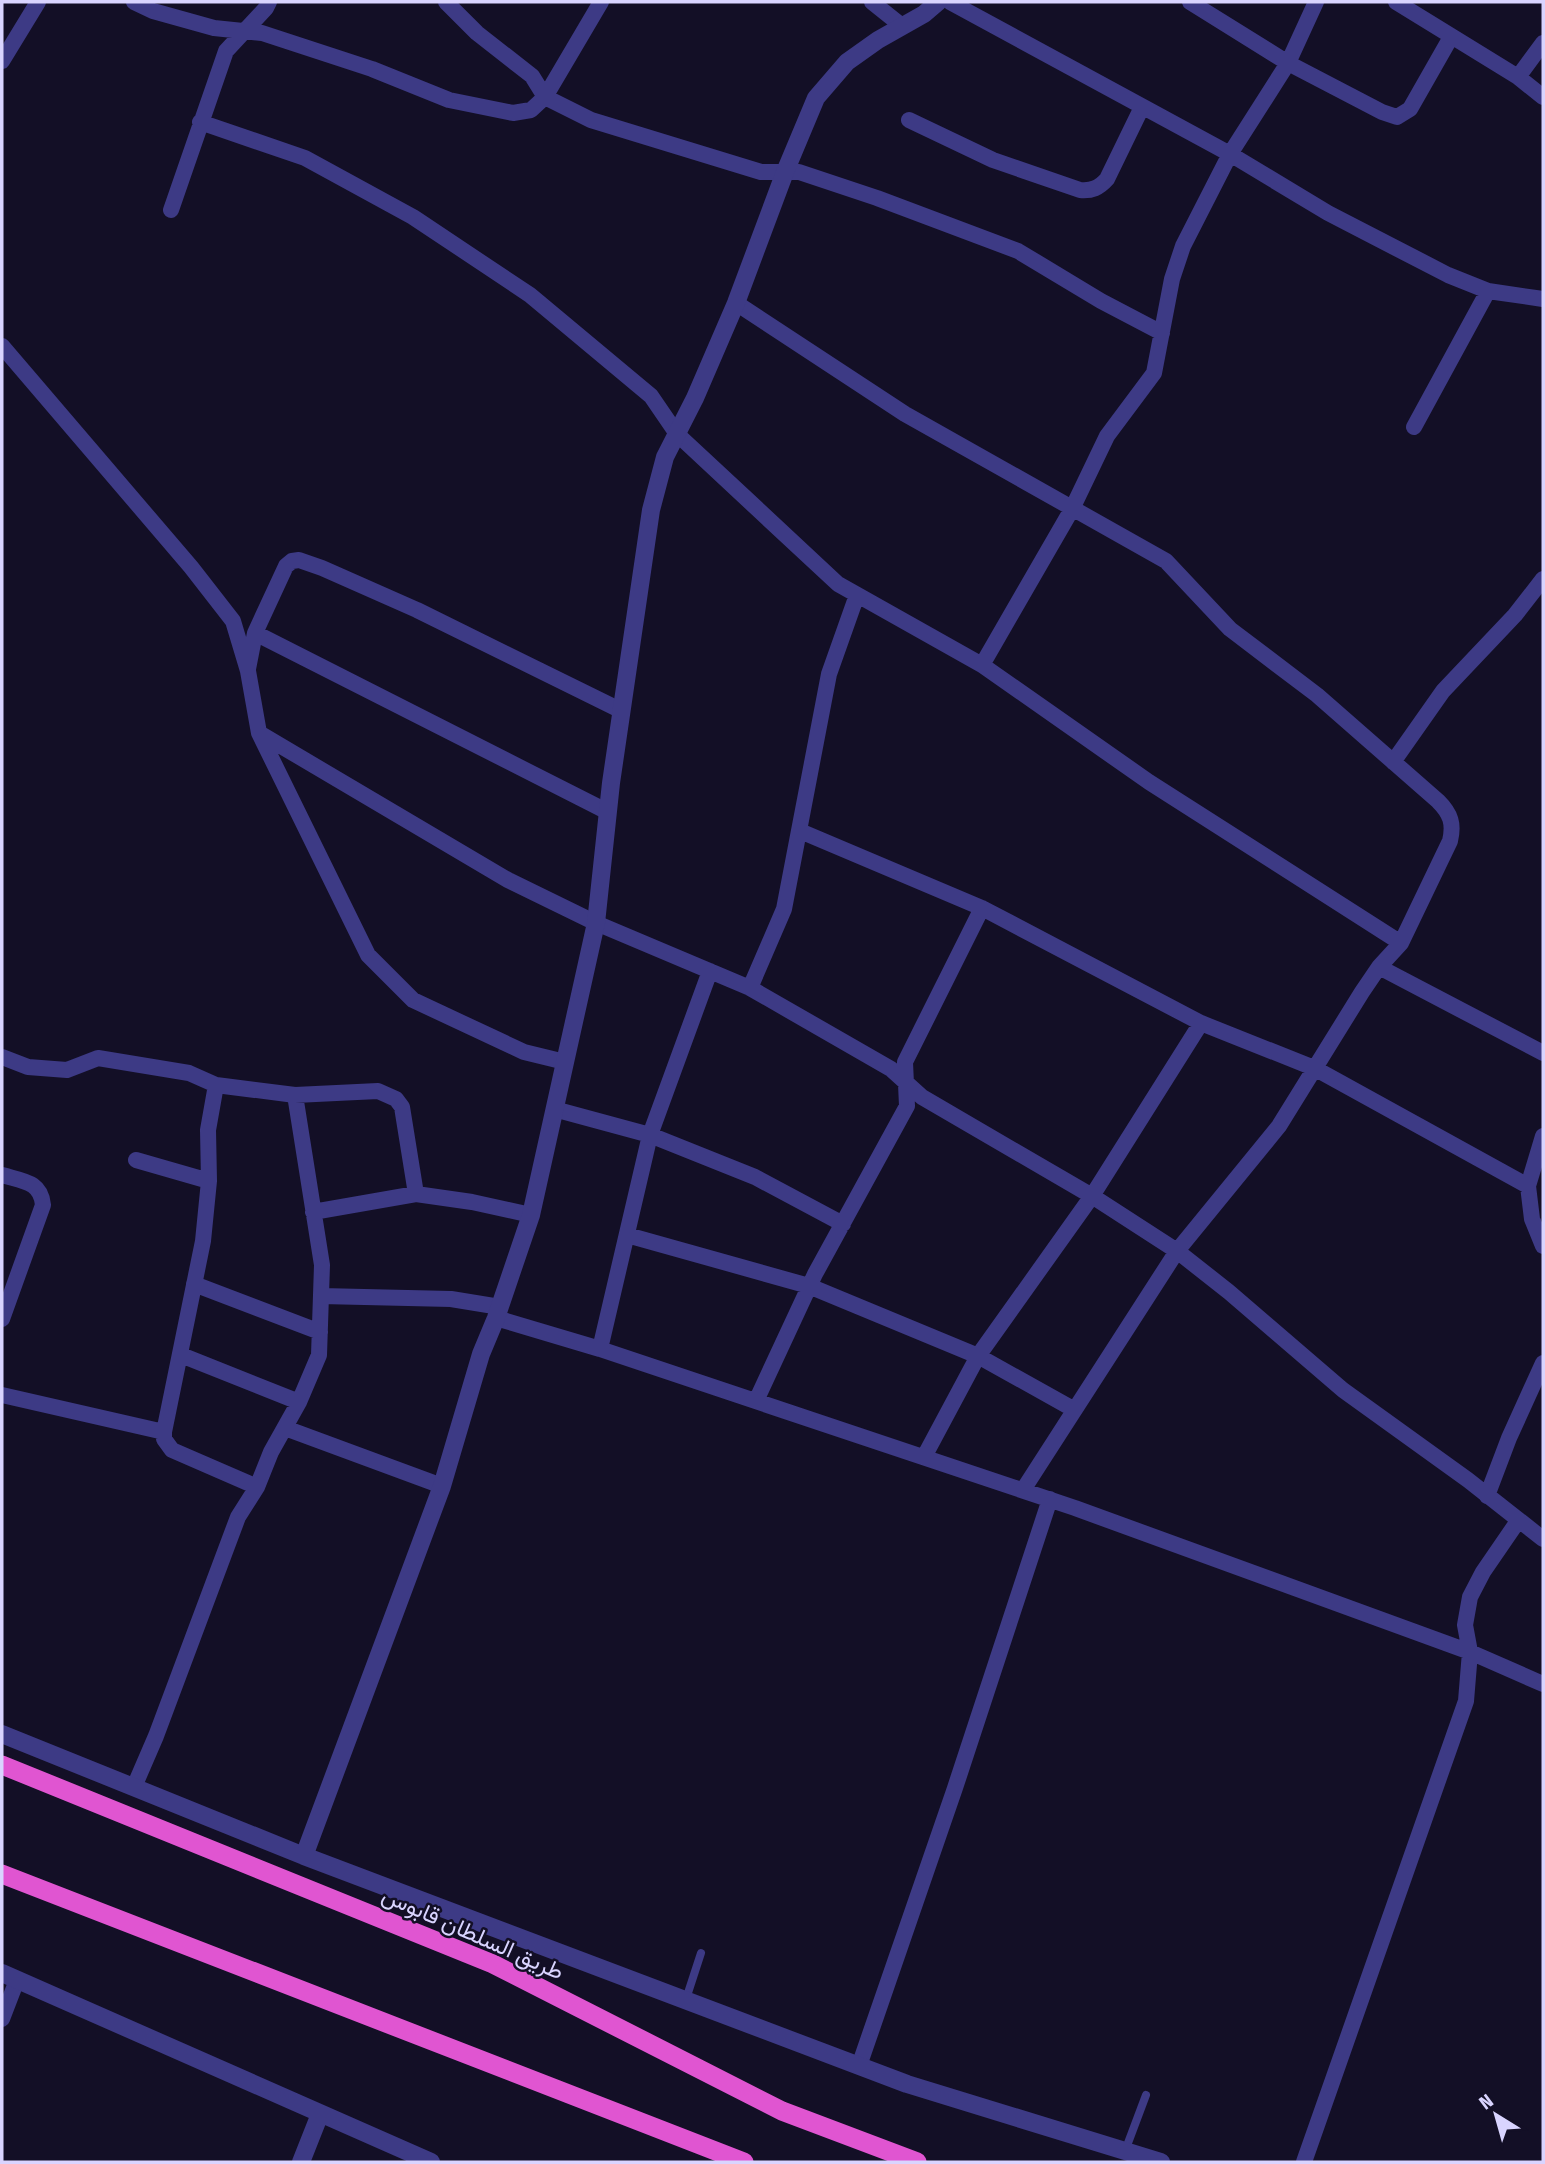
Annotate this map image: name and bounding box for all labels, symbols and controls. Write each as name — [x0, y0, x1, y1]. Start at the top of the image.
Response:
street label: طريق السلطان قابوس — [377, 1880, 568, 1987]
north arrow — [1461, 2080, 1531, 2150]
text: N — [1475, 2089, 1498, 2114]

